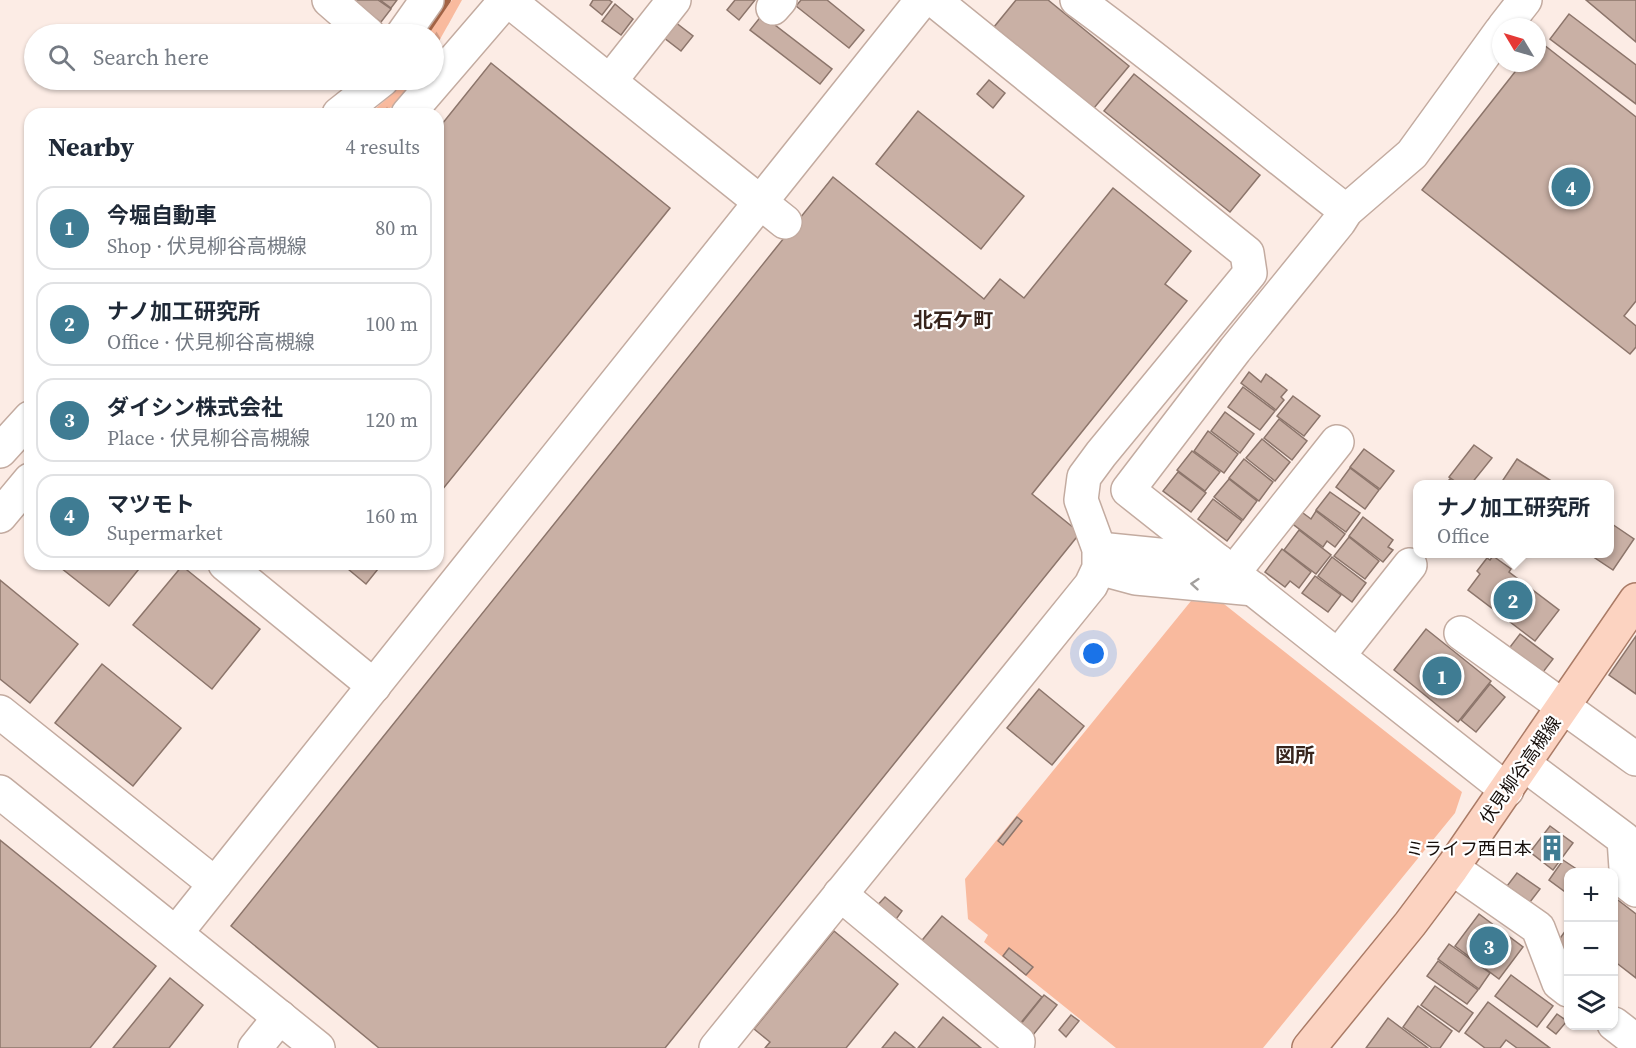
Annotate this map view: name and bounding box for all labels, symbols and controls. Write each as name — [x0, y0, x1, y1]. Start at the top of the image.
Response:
north arrow — [1492, 18, 1546, 72]
search box — [24, 24, 444, 90]
icon: search — [45, 41, 78, 74]
text: Search here — [93, 42, 209, 72]
text: Nearby — [48, 129, 134, 165]
text: 4 results — [345, 133, 420, 161]
pin: 4 — [1552, 164, 1590, 210]
text: 今堀自動車 — [107, 200, 217, 230]
text: 1 — [64, 214, 75, 242]
text: 80 m — [375, 214, 418, 242]
text: Shop · 伏見柳谷高槻線 — [107, 232, 307, 260]
text: ナノ加工研究所 — [107, 296, 260, 326]
district label: 北石ケ町 — [913, 306, 993, 334]
text: 2 — [64, 310, 75, 338]
text: 100 m — [365, 310, 418, 338]
text: Office · 伏見柳谷高槻線 — [107, 328, 315, 356]
text: ダイシン株式会社 — [107, 392, 283, 422]
text: 3 — [64, 406, 75, 434]
text: 120 m — [365, 406, 418, 434]
text: Place · 伏見柳谷高槻線 — [107, 424, 310, 452]
popup — [1413, 480, 1614, 558]
text: マツモト — [107, 489, 195, 519]
text: ナノ加工研究所 — [1437, 492, 1590, 522]
text: 4 — [64, 502, 75, 530]
text: 160 m — [365, 502, 418, 530]
text: Supermarket — [107, 519, 222, 547]
text: Office — [1437, 522, 1489, 550]
one-way arrow — [1191, 578, 1200, 591]
pin: 2 — [1494, 578, 1532, 622]
your location — [1079, 639, 1108, 668]
pin: 1 — [1422, 654, 1462, 698]
street label: 伏見柳谷高槻線 — [1474, 711, 1566, 829]
district label: 図所 — [1275, 741, 1315, 769]
building icon: ミライフ西日本 — [1537, 833, 1567, 863]
place label: ミライフ西日本 — [1406, 836, 1532, 861]
map controls — [1564, 868, 1618, 1030]
button: + — [1564, 868, 1618, 922]
button: − — [1564, 922, 1618, 976]
pin: 3 — [1470, 924, 1508, 968]
button: layers — [1564, 976, 1618, 1030]

